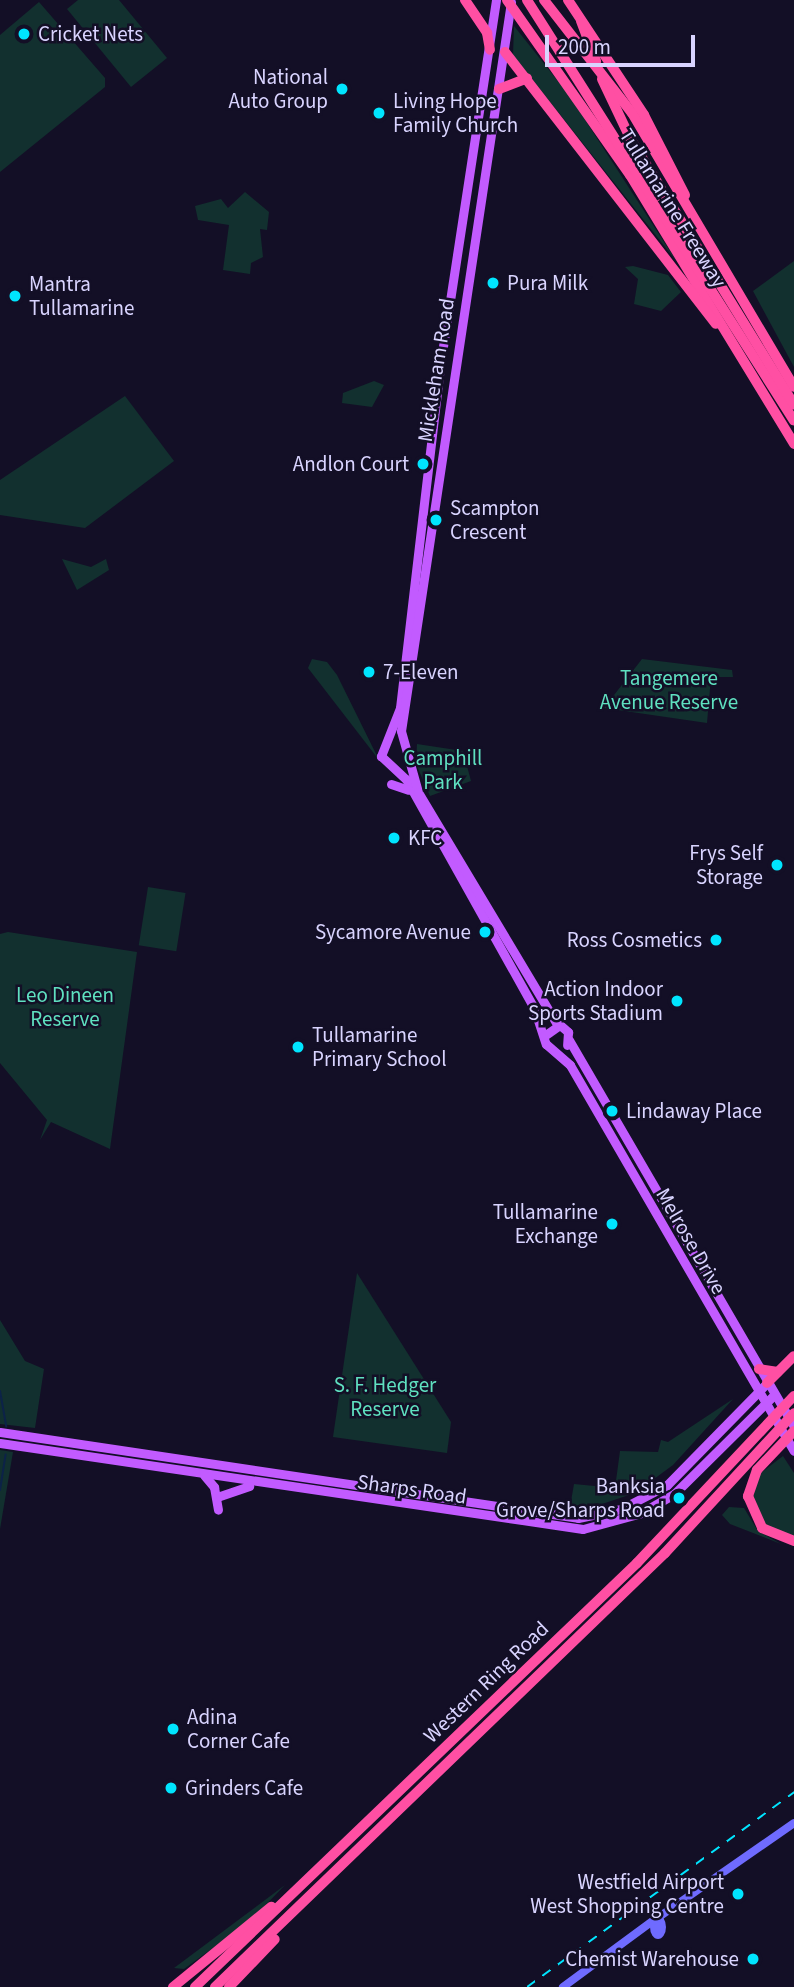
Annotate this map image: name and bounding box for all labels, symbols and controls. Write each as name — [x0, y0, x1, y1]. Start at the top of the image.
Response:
place label: Cricket Nets — [38, 21, 143, 47]
scale bar — [549, 21, 700, 65]
marker: Cricket Nets — [16, 26, 32, 42]
text: 200 m — [558, 32, 611, 62]
place label: National Auto Group — [228, 64, 328, 114]
marker: National Auto Group — [334, 81, 350, 97]
place label: Living Hope Family Church — [393, 88, 518, 138]
marker: Living Hope Family Church — [371, 105, 387, 121]
street label: Tullamarine Freeway — [614, 124, 732, 292]
place label: Pura Milk — [507, 270, 588, 296]
place label: Mantra Tullamarine — [29, 271, 134, 321]
marker: Pura Milk — [485, 275, 501, 291]
marker: Mantra Tullamarine — [7, 288, 23, 304]
street label: Mickleham Road — [412, 296, 460, 444]
place label: Andlon Court — [293, 451, 409, 477]
marker: Andlon Court — [415, 456, 431, 472]
place label: Scampton Crescent — [450, 495, 540, 545]
marker: Scampton Crescent — [428, 512, 444, 528]
place label: 7-Eleven — [383, 659, 459, 685]
marker: 7-Eleven — [361, 664, 377, 680]
park label: Tangemere Avenue Reserve — [600, 665, 738, 715]
park label: Camphill Park — [404, 745, 482, 795]
place label: KFC — [408, 825, 442, 851]
marker: KFC — [386, 830, 402, 846]
place label: Frys Self Storage — [689, 840, 763, 890]
marker: Frys Self Storage — [769, 857, 785, 873]
place label: Sycamore Avenue — [315, 919, 471, 945]
marker: Sycamore Avenue — [477, 924, 493, 940]
place label: Ross Cosmetics — [567, 927, 702, 953]
marker: Ross Cosmetics — [708, 932, 724, 948]
place label: Action Indoor Sports Stadium — [528, 976, 663, 1026]
park label: Leo Dineen Reserve — [16, 982, 114, 1032]
marker: Action Indoor Sports Stadium — [669, 993, 685, 1009]
place label: Tullamarine Primary School — [312, 1022, 446, 1072]
marker: Tullamarine Primary School — [290, 1039, 306, 1055]
place label: Lindaway Place — [626, 1098, 762, 1124]
marker: Lindaway Place — [604, 1103, 620, 1119]
street label: Melrose Drive — [650, 1183, 732, 1299]
place label: Tullamarine Exchange — [493, 1199, 598, 1249]
marker: Tullamarine Exchange — [604, 1216, 620, 1232]
park label: S. F. Hedger Reserve — [334, 1372, 436, 1422]
street label: Sharps Road — [356, 1469, 468, 1509]
place label: Banksia Grove/Sharps Road — [496, 1473, 665, 1523]
marker: Banksia Grove/Sharps Road — [671, 1490, 687, 1506]
street label: Western Ring Road — [418, 1616, 554, 1748]
place label: Adina Corner Cafe — [187, 1704, 290, 1754]
marker: Adina Corner Cafe — [165, 1721, 181, 1737]
place label: Grinders Cafe — [185, 1775, 303, 1801]
marker: Grinders Cafe — [163, 1780, 179, 1796]
place label: Westfield Airport West Shopping Centre — [530, 1869, 724, 1919]
marker: Westfield Airport West Shopping Centre — [730, 1886, 746, 1902]
place label: Chemist Warehouse — [565, 1946, 739, 1972]
marker: Chemist Warehouse — [745, 1951, 761, 1967]

